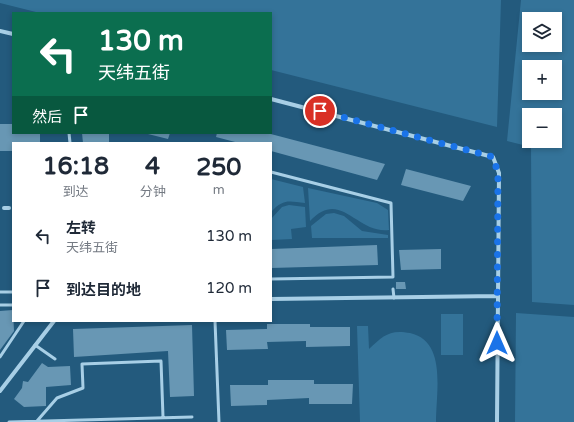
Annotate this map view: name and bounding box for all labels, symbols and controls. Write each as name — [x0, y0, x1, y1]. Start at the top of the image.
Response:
map controls — [522, 12, 562, 148]
button: layers — [522, 12, 562, 52]
text: 130 m — [98, 24, 184, 58]
icon: left — [32, 28, 84, 80]
button: + — [522, 60, 562, 100]
text: 天纬五街 — [98, 62, 170, 84]
pin — [303, 94, 337, 128]
icon: arrive — [309, 100, 331, 122]
icon: arrive — [70, 104, 92, 126]
text: 然后 — [32, 108, 62, 126]
button: − — [522, 108, 562, 148]
text: 16:18 — [43, 152, 109, 181]
text: 4 — [145, 152, 160, 181]
text: 250 — [196, 153, 241, 182]
text: m — [213, 182, 225, 198]
text: 到达 — [63, 184, 89, 200]
text: 分钟 — [140, 184, 166, 200]
text: 左转 — [66, 219, 96, 237]
icon: left — [32, 225, 54, 247]
text: 130 m — [206, 227, 252, 245]
text: 天纬五街 — [66, 240, 118, 256]
icon: arrive — [32, 277, 54, 299]
text: 120 m — [206, 279, 252, 297]
text: 到达目的地 — [66, 281, 141, 299]
position arrow — [476, 322, 518, 364]

